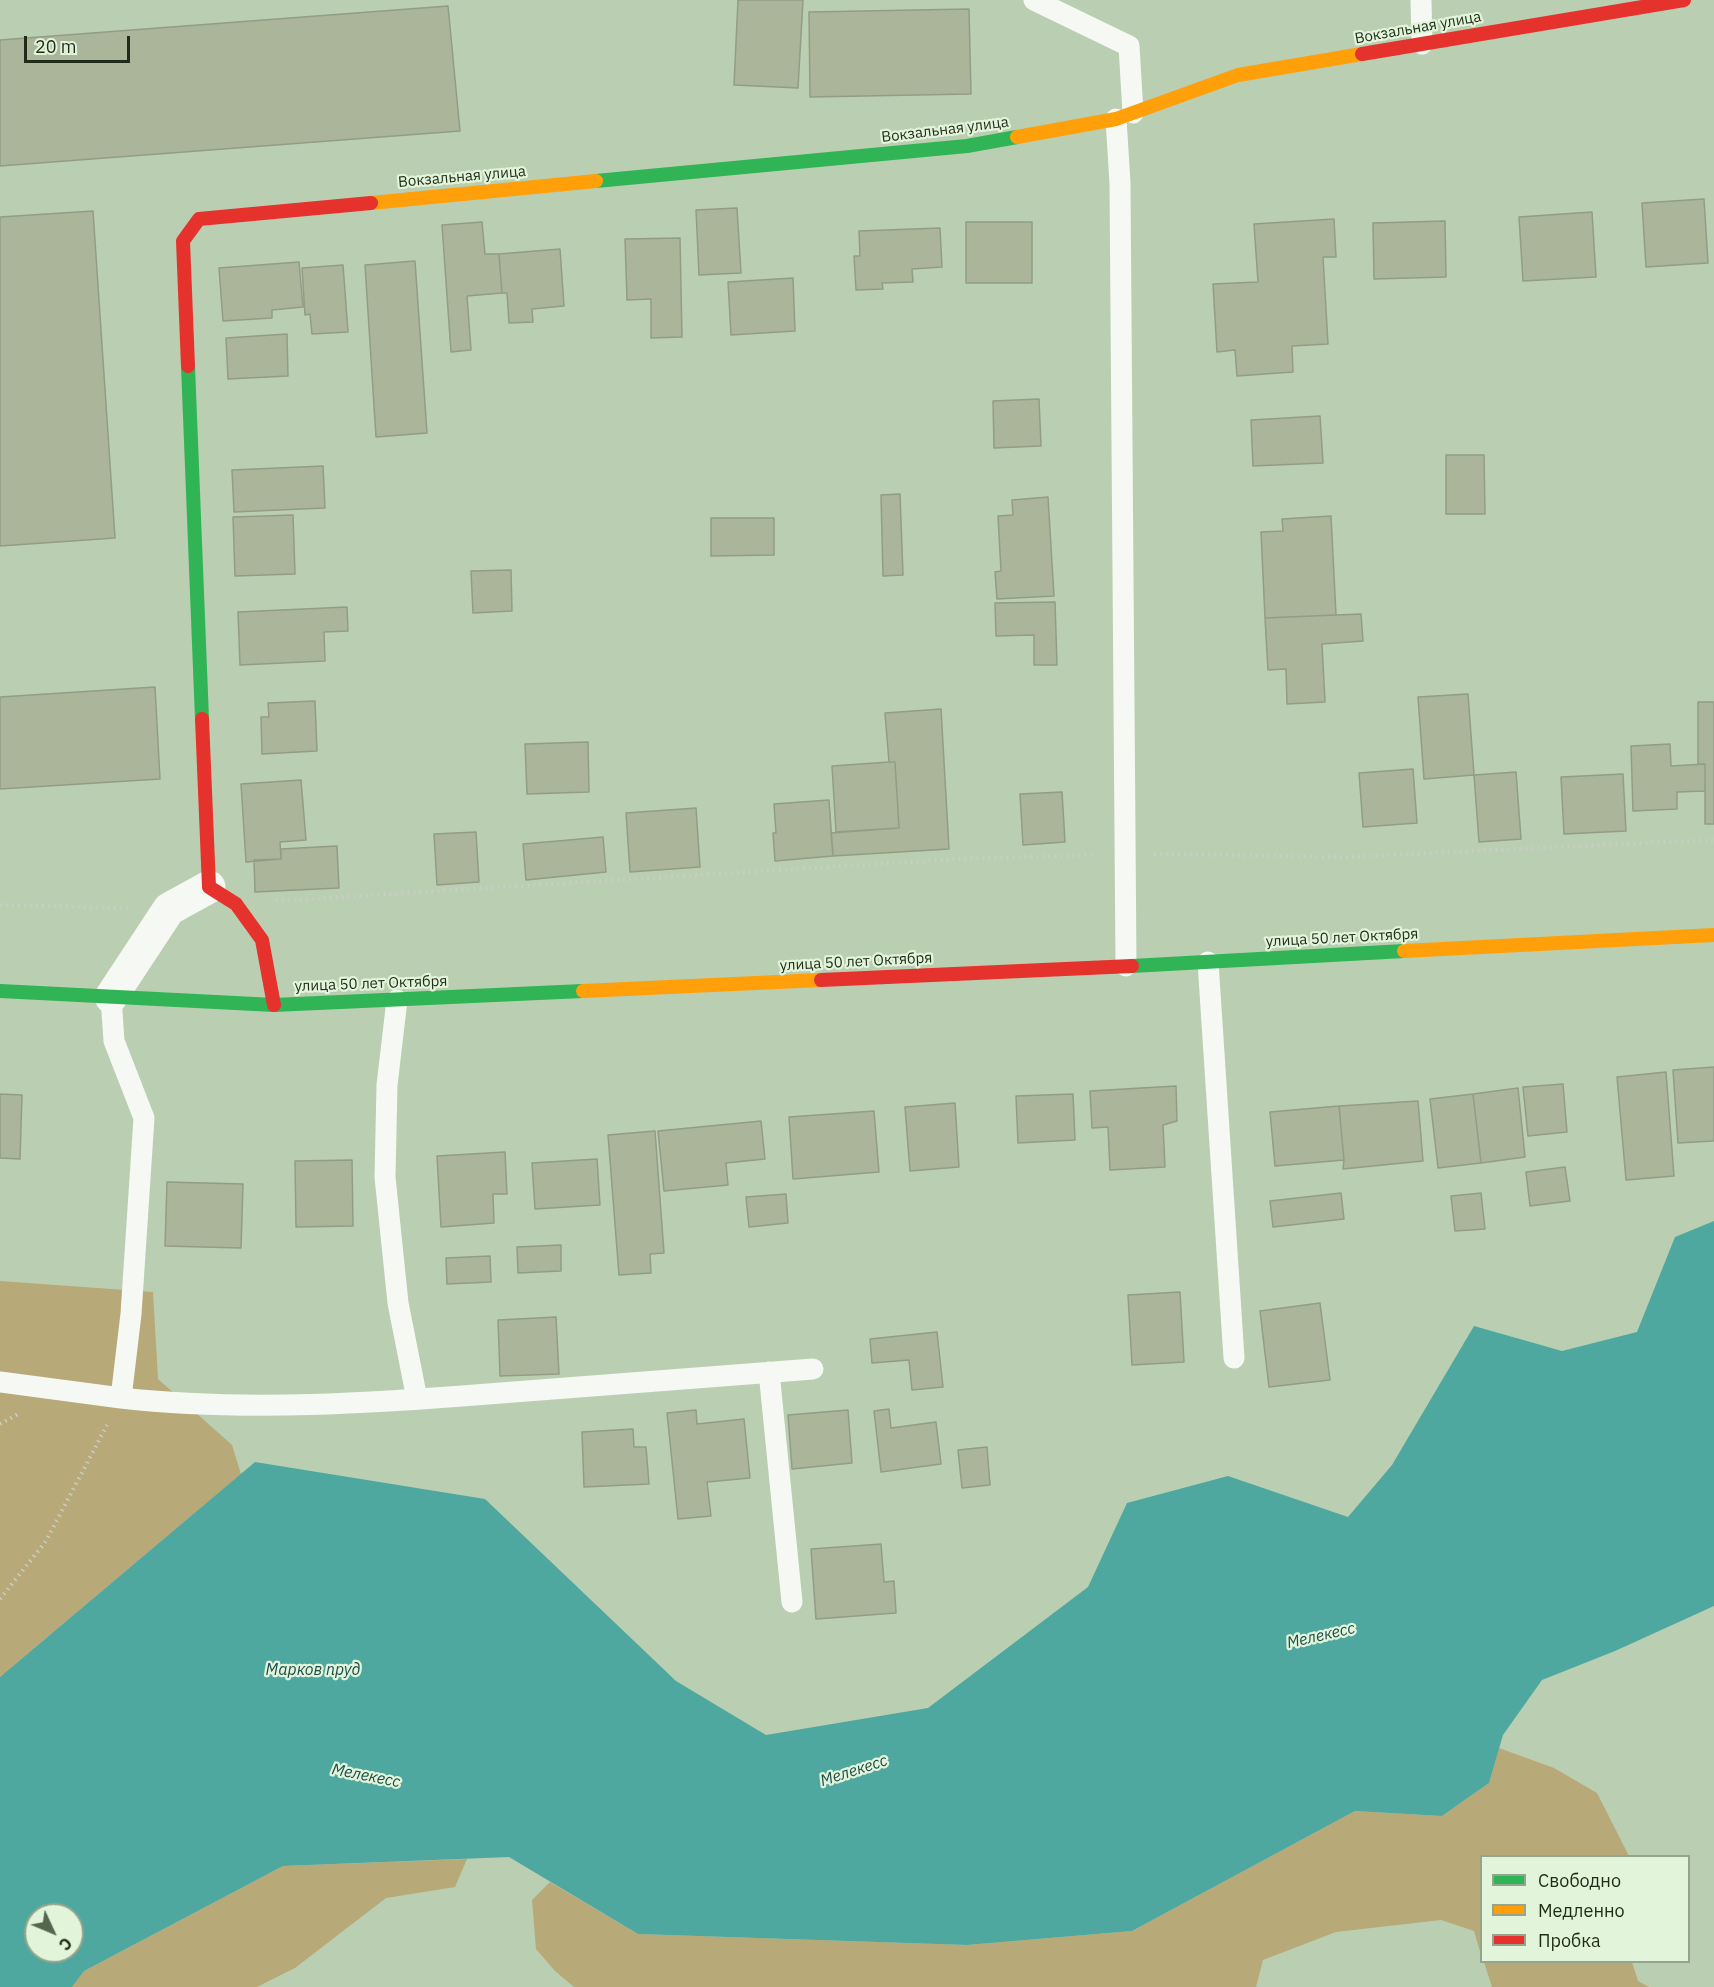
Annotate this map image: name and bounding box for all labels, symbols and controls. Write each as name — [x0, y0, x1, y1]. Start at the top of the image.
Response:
street label: Вокзальная улица — [1353, 8, 1483, 48]
scale bar — [27, 24, 134, 62]
text: 20 m — [35, 35, 77, 58]
street label: Вокзальная улица — [880, 113, 1010, 147]
street label: Вокзальная улица — [397, 162, 527, 192]
street label: улица 50 лет Октября — [1265, 925, 1419, 951]
street label: улица 50 лет Октября — [779, 949, 933, 975]
street label: улица 50 лет Октября — [294, 972, 448, 996]
water label: Мелекесс — [1285, 1619, 1357, 1653]
water label: Марков пруд — [266, 1660, 360, 1680]
water label: Мелекесс — [818, 1751, 890, 1791]
water label: Мелекесс — [330, 1760, 402, 1792]
legend — [1480, 1855, 1690, 1963]
text: Свободно — [1538, 1869, 1621, 1892]
text: Медленно — [1538, 1899, 1625, 1922]
north arrow — [24, 1903, 84, 1963]
text: Пробка — [1538, 1929, 1601, 1952]
text: С — [55, 1933, 76, 1955]

